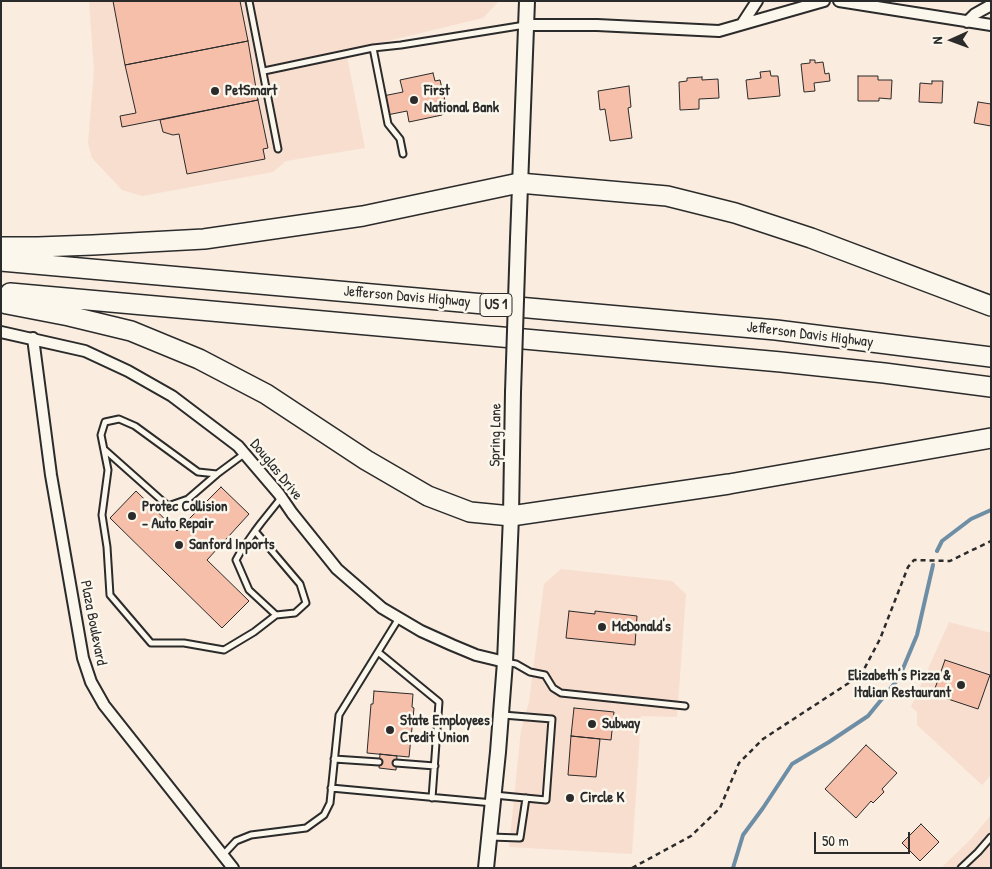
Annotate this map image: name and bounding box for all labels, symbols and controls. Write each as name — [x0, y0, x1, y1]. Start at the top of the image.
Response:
north arrow — [927, 15, 977, 65]
text: N — [927, 36, 946, 45]
place label: PetSmart — [225, 82, 277, 100]
place label: First National Bank — [424, 82, 499, 117]
marker: PetSmart — [209, 85, 221, 97]
marker: First National Bank — [408, 94, 420, 106]
street label: Jefferson Davis Highway — [343, 282, 471, 312]
road number: US 1 — [480, 294, 512, 316]
street label: Jefferson Davis Highway — [746, 318, 874, 352]
street label: Spring Lane — [486, 403, 506, 467]
street label: Douglas Drive — [246, 436, 306, 504]
place label: Protec Collision - Auto Repair — [142, 498, 227, 533]
marker: Protec Collision - Auto Repair — [126, 510, 138, 522]
place label: Sanford Inports — [189, 536, 275, 554]
marker: Sanford Inports — [173, 539, 185, 551]
street label: Plaza Boulevard — [76, 579, 110, 667]
place label: McDonald's — [612, 618, 671, 636]
marker: McDonald's — [596, 621, 608, 633]
place label: Elizabeth’s Pizza & Italian Restaurant — [848, 667, 951, 702]
marker: Elizabeth’s Pizza & Italian Restaurant — [955, 679, 967, 691]
place label: State Employees Credit Union — [400, 712, 490, 747]
place label: Subway — [602, 715, 640, 733]
marker: Subway — [586, 718, 598, 730]
marker: State Employees Credit Union — [384, 724, 396, 736]
place label: Circle K — [580, 789, 624, 807]
marker: Circle K — [564, 792, 576, 804]
scale bar — [817, 822, 913, 854]
text: 50 m — [822, 830, 849, 851]

